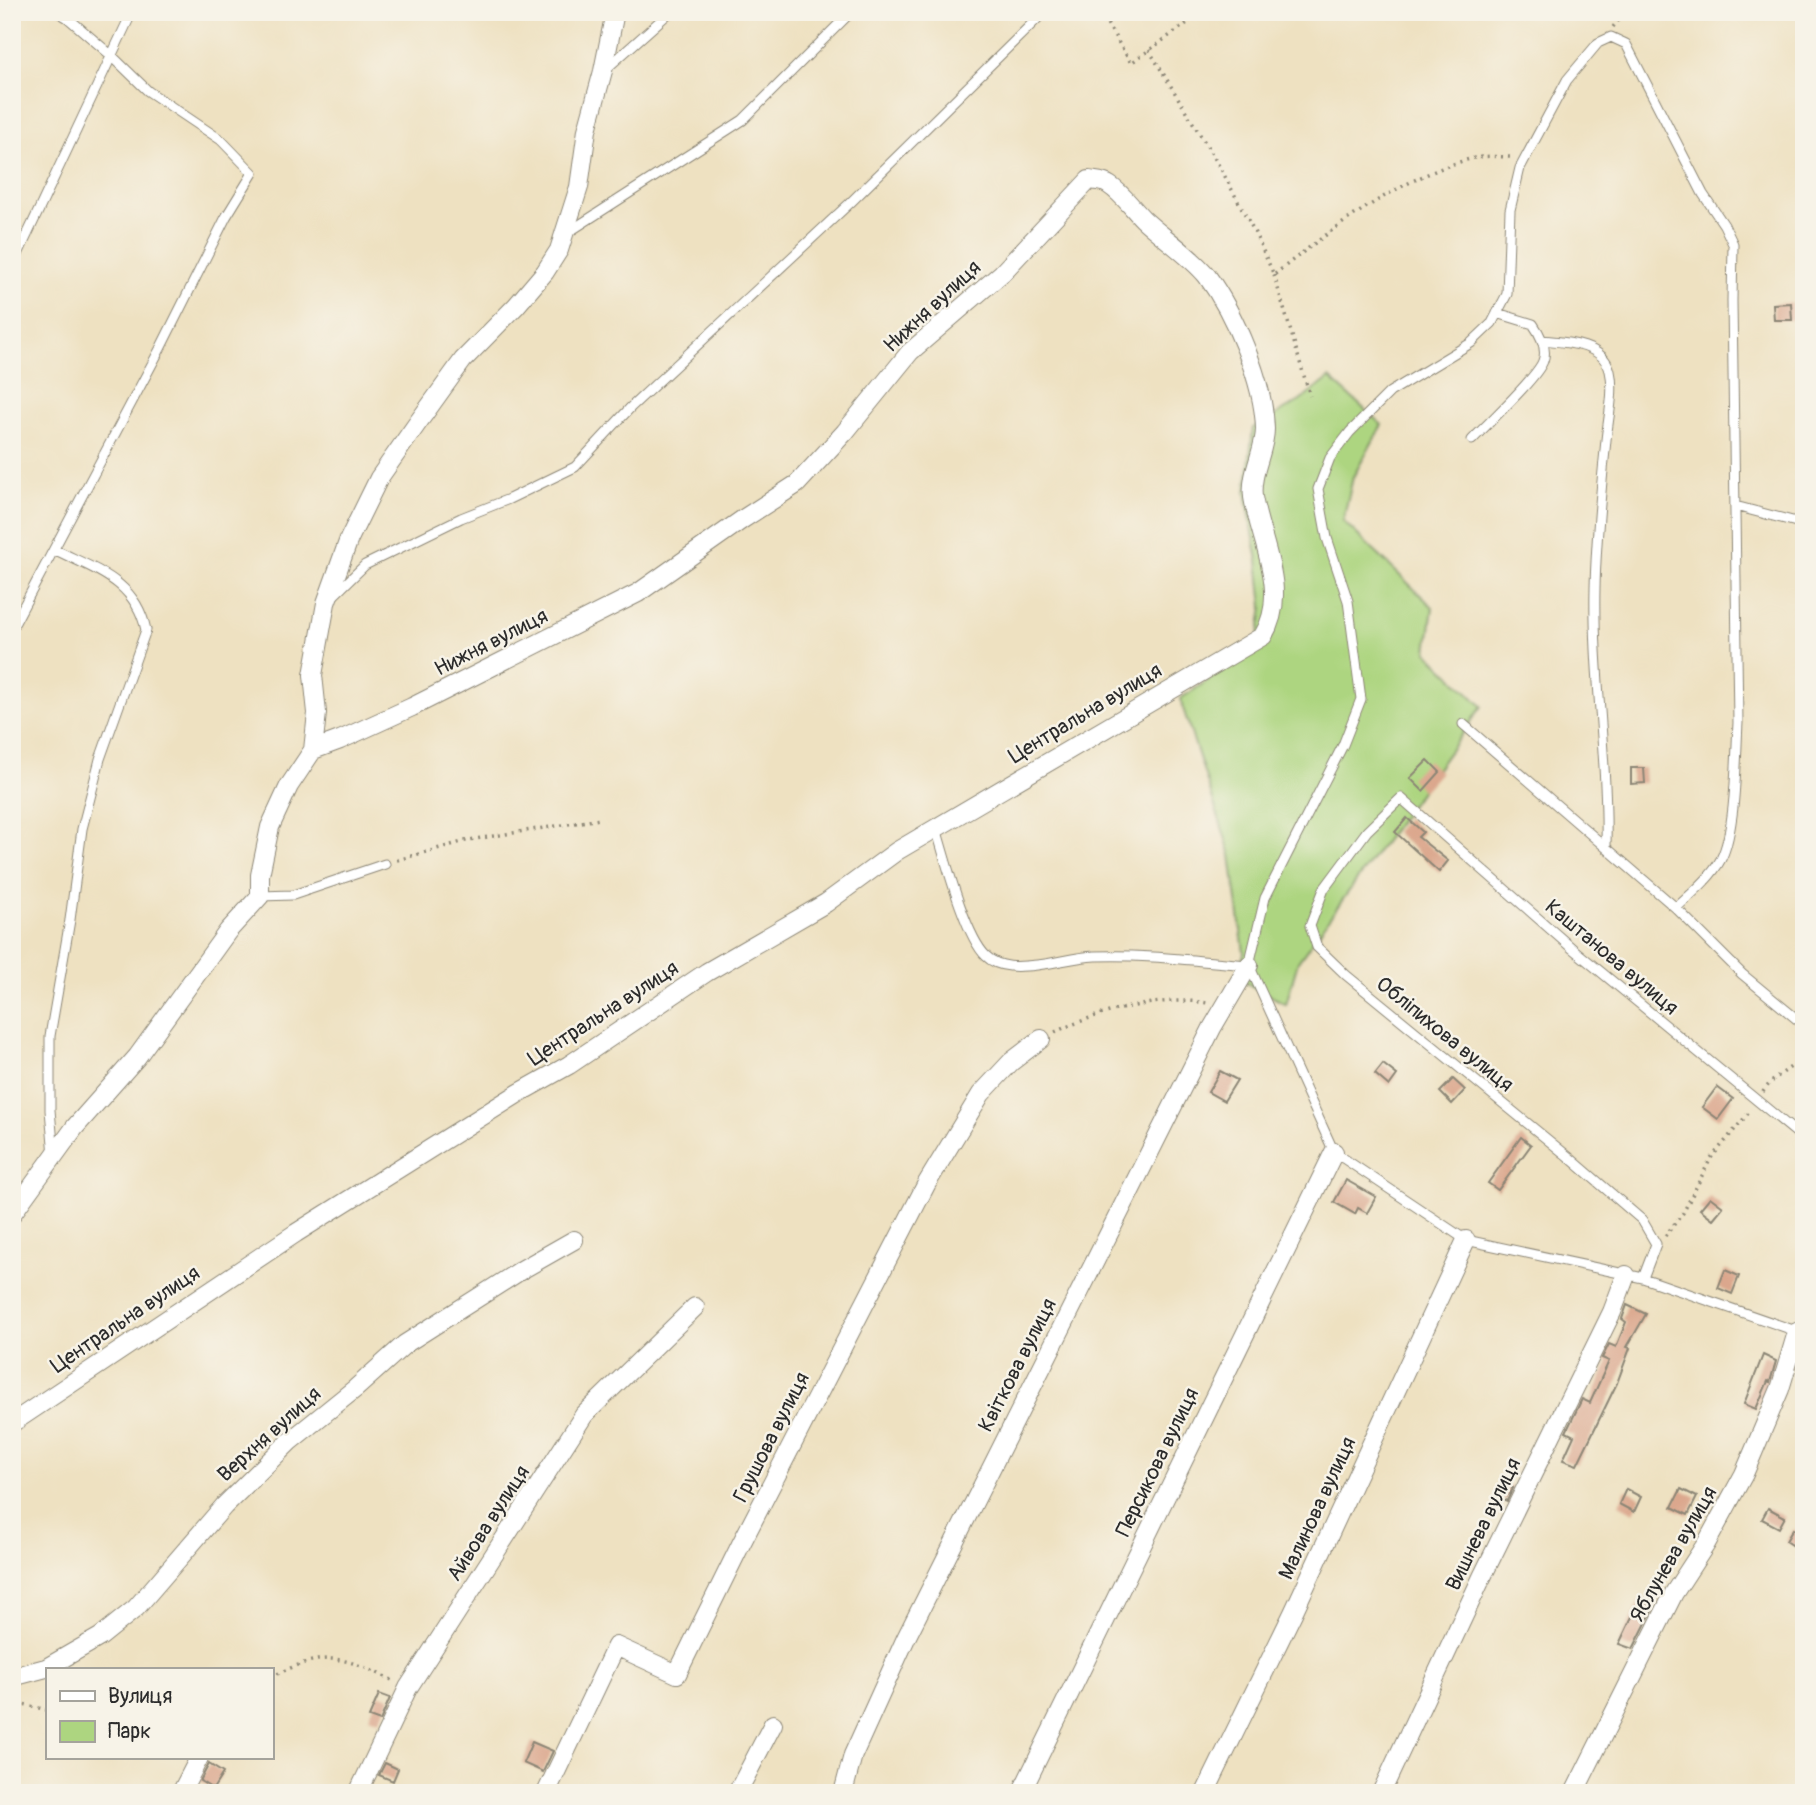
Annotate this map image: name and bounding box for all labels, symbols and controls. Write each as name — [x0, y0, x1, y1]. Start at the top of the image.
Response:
street label: Нижня вулиця — [878, 254, 987, 358]
street label: Нижня вулиця — [430, 602, 552, 683]
street label: Центральна вулиця — [1004, 657, 1167, 770]
street label: Каштанова вулиця — [1539, 894, 1684, 1021]
street label: Центральна вулиця — [523, 955, 684, 1072]
street label: Обліпихова вулиця — [1370, 971, 1519, 1098]
street label: Центральна вулиця — [46, 1260, 205, 1379]
street label: Квіткова вулиця — [972, 1294, 1063, 1436]
street label: Грушова вулиця — [727, 1368, 816, 1507]
street label: Верхня вулиця — [212, 1381, 327, 1488]
street label: Персикова вулиця — [1110, 1383, 1205, 1541]
street label: Малинова вулиця — [1273, 1433, 1362, 1584]
street label: Вишнева вулиця — [1440, 1453, 1527, 1595]
street label: Айвова вулиця — [441, 1460, 536, 1586]
street label: Яблунева вулиця — [1624, 1481, 1723, 1627]
legend — [46, 1668, 273, 1759]
text: Вулиця — [108, 1683, 172, 1710]
text: Парк — [108, 1718, 151, 1745]

